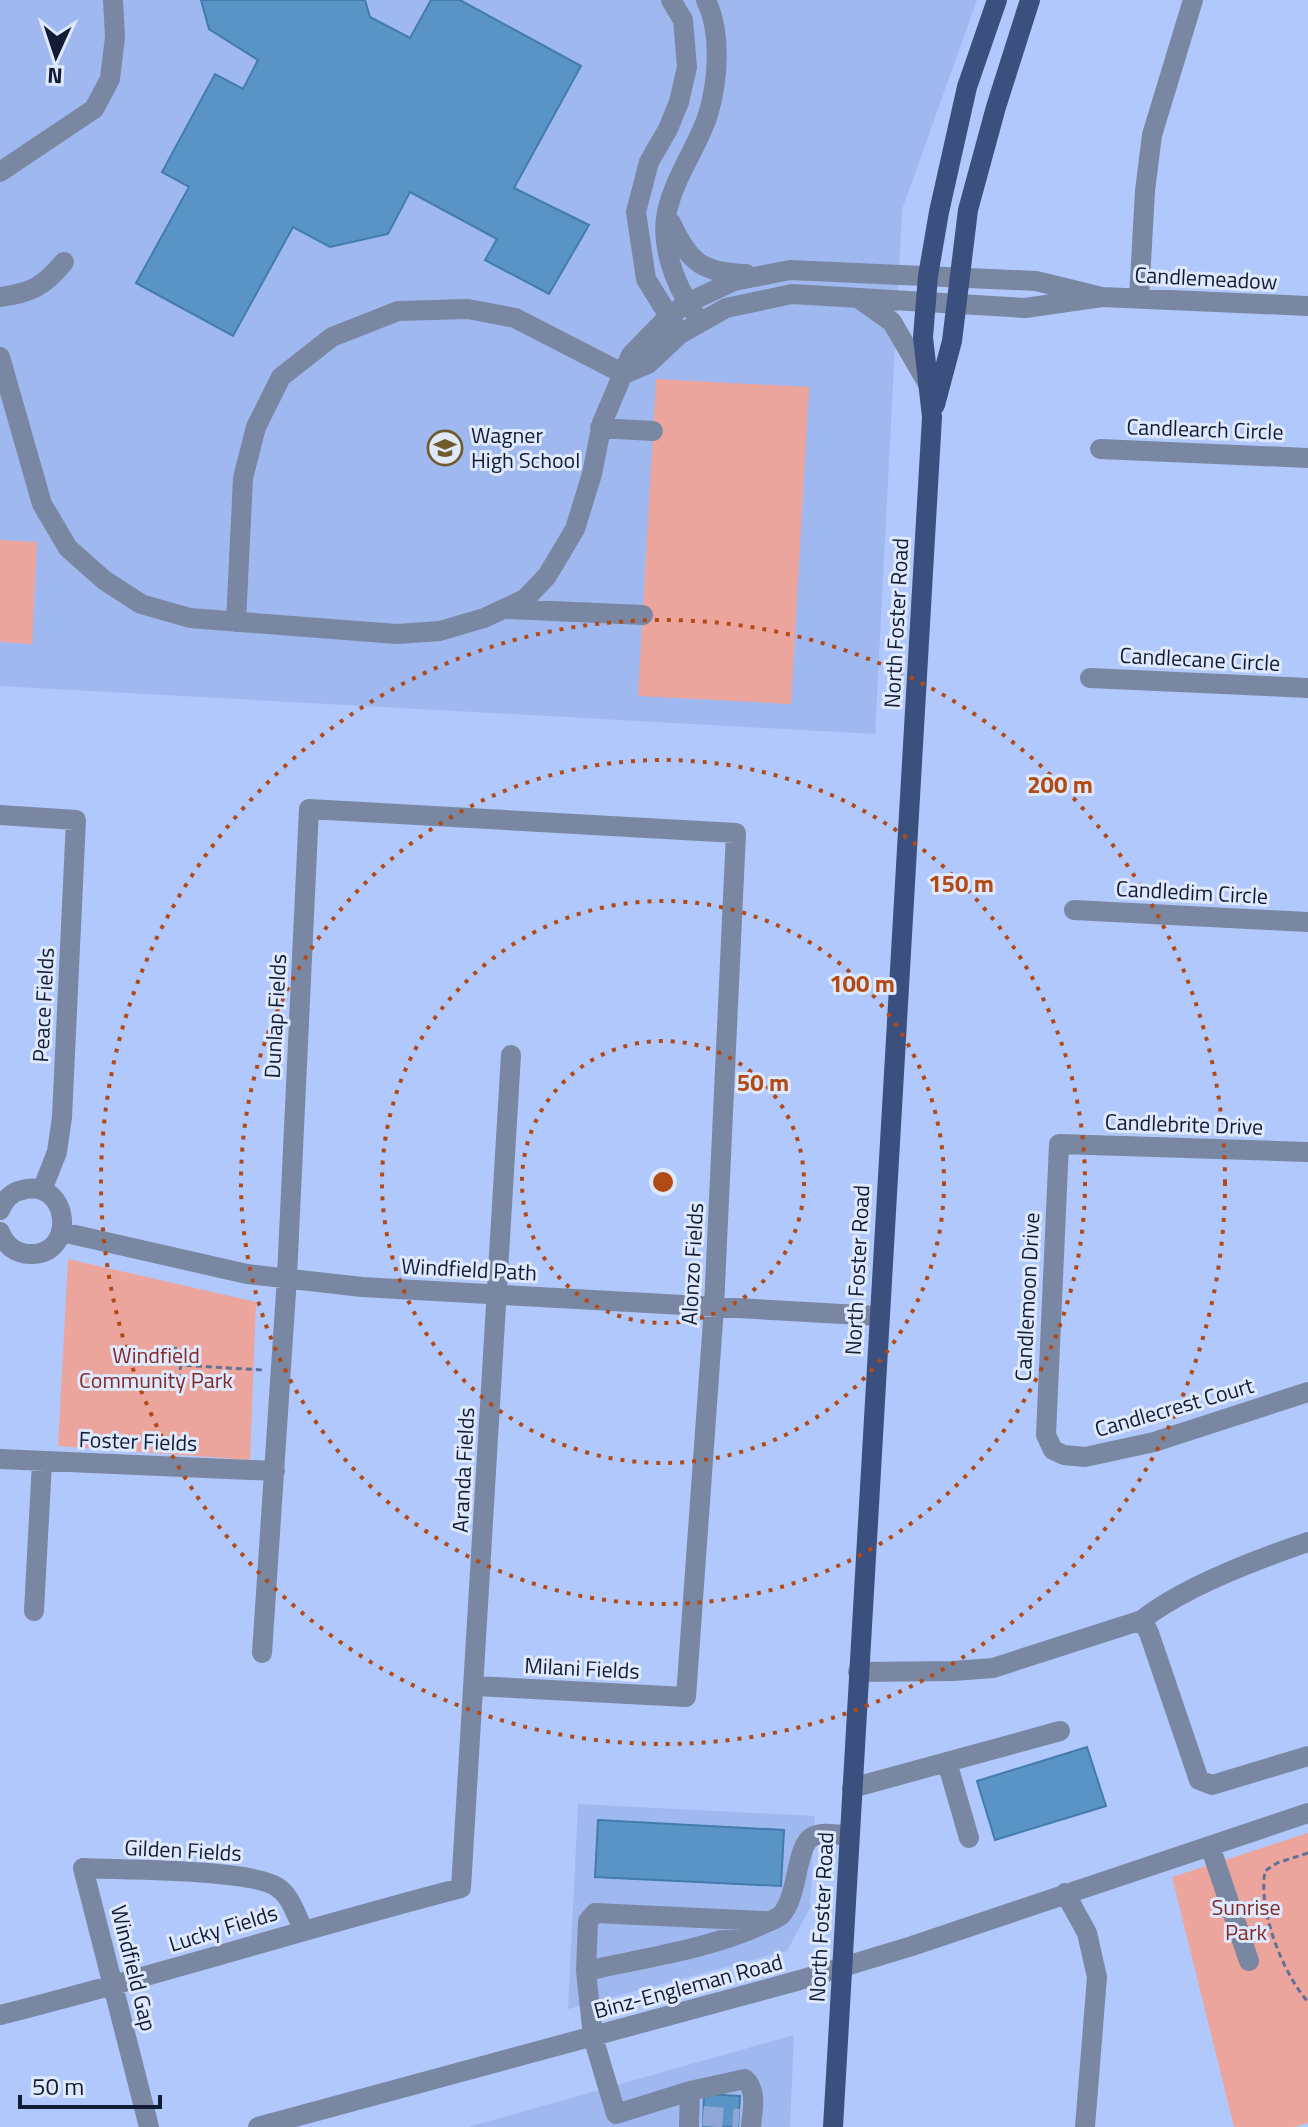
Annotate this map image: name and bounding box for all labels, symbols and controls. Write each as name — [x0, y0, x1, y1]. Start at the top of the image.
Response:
north arrow — [16, 16, 96, 96]
text: N — [46, 59, 63, 93]
street label: Candlemeadow — [1134, 257, 1279, 299]
street label: Candlearch Circle — [1126, 409, 1284, 449]
place label: Wagner High School — [471, 418, 580, 477]
school or university icon: Wagner High School — [426, 429, 464, 467]
street label: North Foster Road — [875, 537, 917, 709]
street label: Candlecane Circle — [1119, 638, 1281, 680]
text: 200 m — [1027, 766, 1093, 802]
text: 150 m — [928, 865, 994, 901]
street label: Candledim Circle — [1115, 871, 1269, 913]
street label: Peace Fields — [23, 947, 63, 1063]
street label: Dunlap Fields — [255, 953, 295, 1079]
text: 100 m — [829, 965, 895, 1001]
text: 50 m — [737, 1064, 789, 1100]
street label: Candlebrite Drive — [1104, 1104, 1264, 1144]
centre of rings — [649, 1168, 677, 1196]
street label: North Foster Road — [836, 1184, 878, 1356]
street label: Alonzo Fields — [672, 1202, 712, 1326]
street label: Candlemoon Drive — [1006, 1212, 1048, 1382]
street label: Windfield Path — [400, 1248, 538, 1290]
park label: Windfield Community Park — [79, 1338, 233, 1397]
street label: Candlecrest Court — [1091, 1368, 1258, 1446]
street label: Aranda Fields — [443, 1406, 483, 1534]
street label: Foster Fields — [78, 1422, 198, 1460]
street label: Milani Fields — [524, 1648, 640, 1688]
street label: Gilden Fields — [124, 1830, 242, 1870]
street label: North Foster Road — [800, 1831, 842, 2003]
park label: Sunrise Park — [1211, 1890, 1281, 1949]
street label: Lucky Fields — [164, 1895, 282, 1961]
street label: Windfield Gap — [102, 1901, 166, 2035]
street label: Binz-Engleman Road — [590, 1944, 786, 2028]
scale bar — [20, 2059, 160, 2109]
text: 50 m — [32, 2068, 84, 2104]

